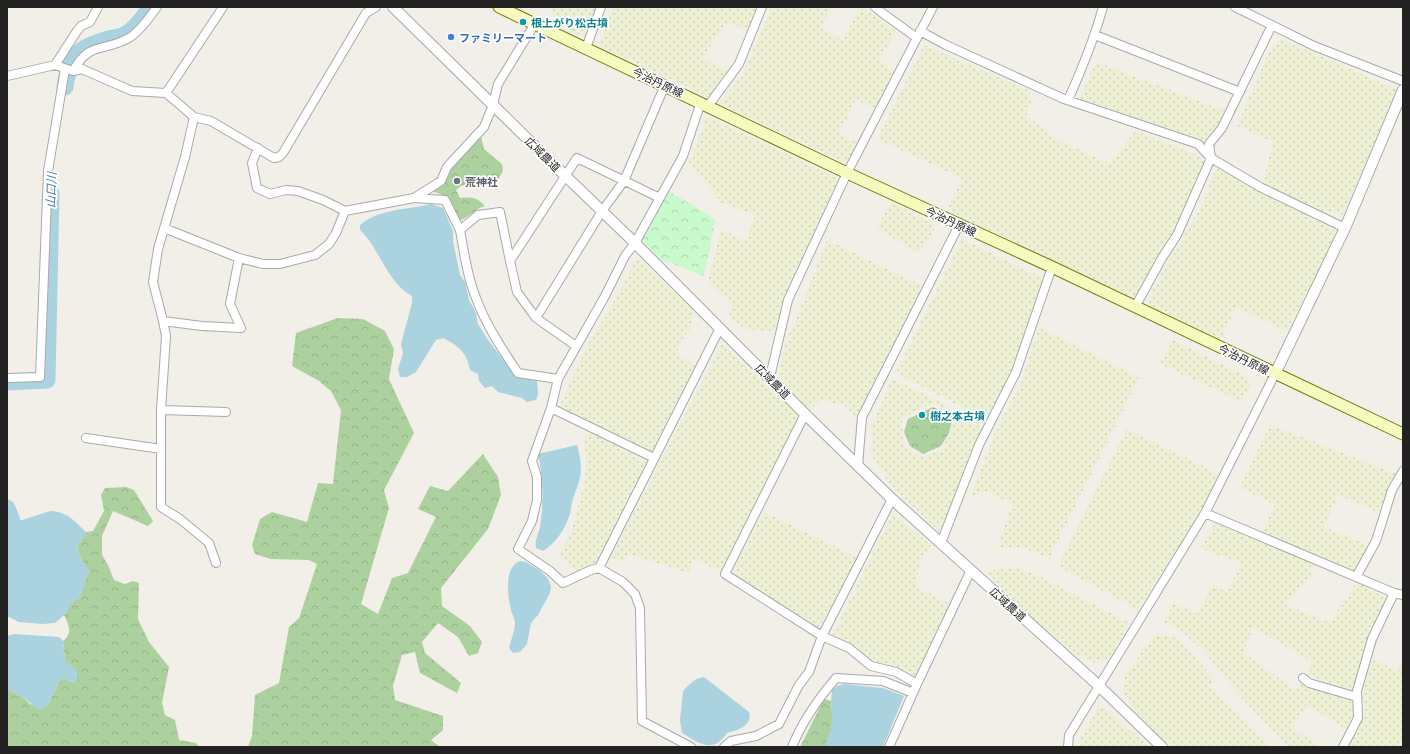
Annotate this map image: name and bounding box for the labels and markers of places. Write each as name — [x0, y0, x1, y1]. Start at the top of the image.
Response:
place label: 根上がり松古墳 — [531, 15, 608, 30]
marker: 根上がり松古墳 — [518, 17, 528, 27]
place label: ファミリーマート — [459, 30, 547, 45]
marker: ファミリーマート — [446, 32, 456, 42]
place label: 荒神社 — [465, 174, 498, 189]
marker: 荒神社 — [452, 176, 462, 186]
place label: 樹之本古墳 — [930, 408, 985, 423]
marker: 樹之本古墳 — [917, 410, 927, 420]

